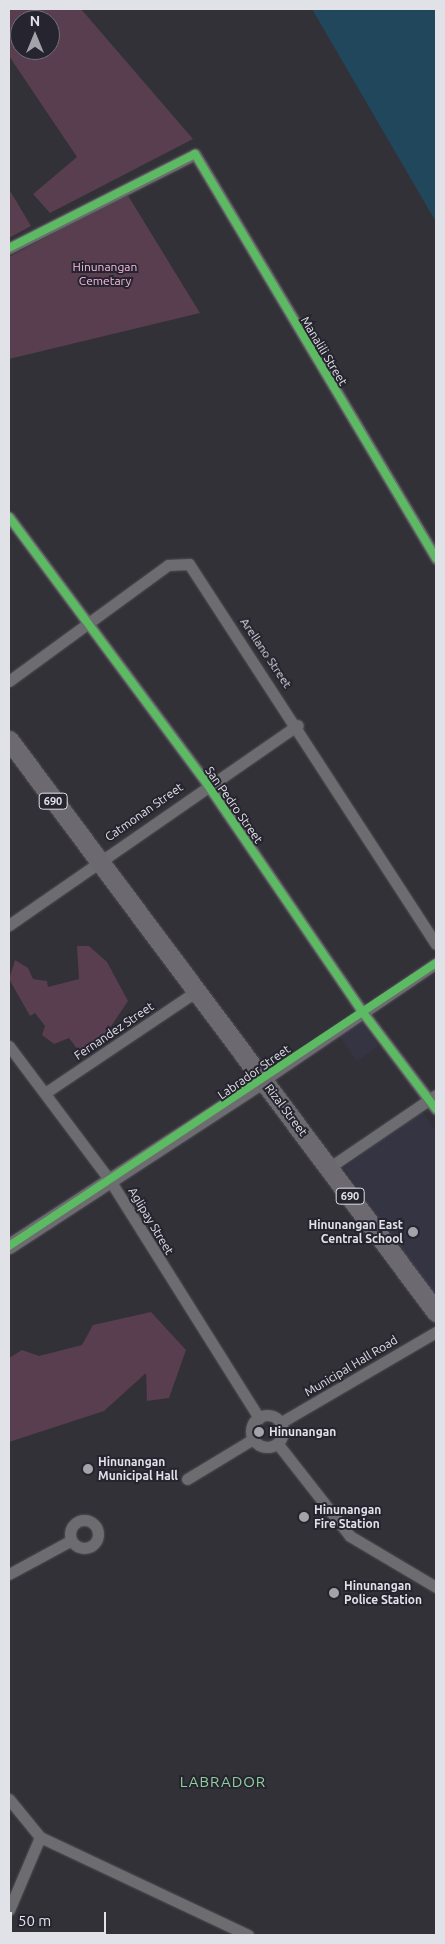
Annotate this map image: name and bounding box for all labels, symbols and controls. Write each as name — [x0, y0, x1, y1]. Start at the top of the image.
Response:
north arrow — [10, 10, 60, 60]
text: N — [30, 13, 40, 29]
park label: Hinunangan Cemetary — [73, 260, 137, 288]
street label: Manalili Street — [298, 314, 350, 388]
street label: Arellano Street — [237, 615, 295, 691]
street label: San Pedro Street — [202, 764, 266, 846]
street label: Catmonan Street — [102, 780, 186, 844]
road number: 690 — [38, 792, 68, 809]
street label: Fernandez Street — [72, 999, 156, 1063]
street label: Labrador Street — [215, 1042, 293, 1102]
street label: Rizal Street — [262, 1081, 310, 1139]
street label: Aglipay Street — [125, 1185, 177, 1257]
road number: 690 — [335, 1188, 365, 1204]
place label: Hinunangan East Central School — [309, 1218, 403, 1246]
marker: Hinunangan East Central School — [407, 1226, 419, 1238]
street label: Municipal Hall Road — [302, 1333, 400, 1399]
place label: Hinunangan — [269, 1425, 336, 1439]
marker: Hinunangan — [253, 1426, 265, 1438]
place label: Hinunangan Municipal Hall — [98, 1455, 178, 1483]
marker: Hinunangan Municipal Hall — [82, 1463, 94, 1475]
place label: Hinunangan Fire Station — [314, 1503, 381, 1531]
marker: Hinunangan Fire Station — [298, 1511, 310, 1523]
place label: Hinunangan Police Station — [344, 1579, 422, 1607]
marker: Hinunangan Police Station — [328, 1587, 340, 1599]
district label: LABRADOR — [179, 1773, 267, 1791]
scale bar — [12, 1902, 109, 1934]
text: 50 m — [18, 1912, 51, 1929]

